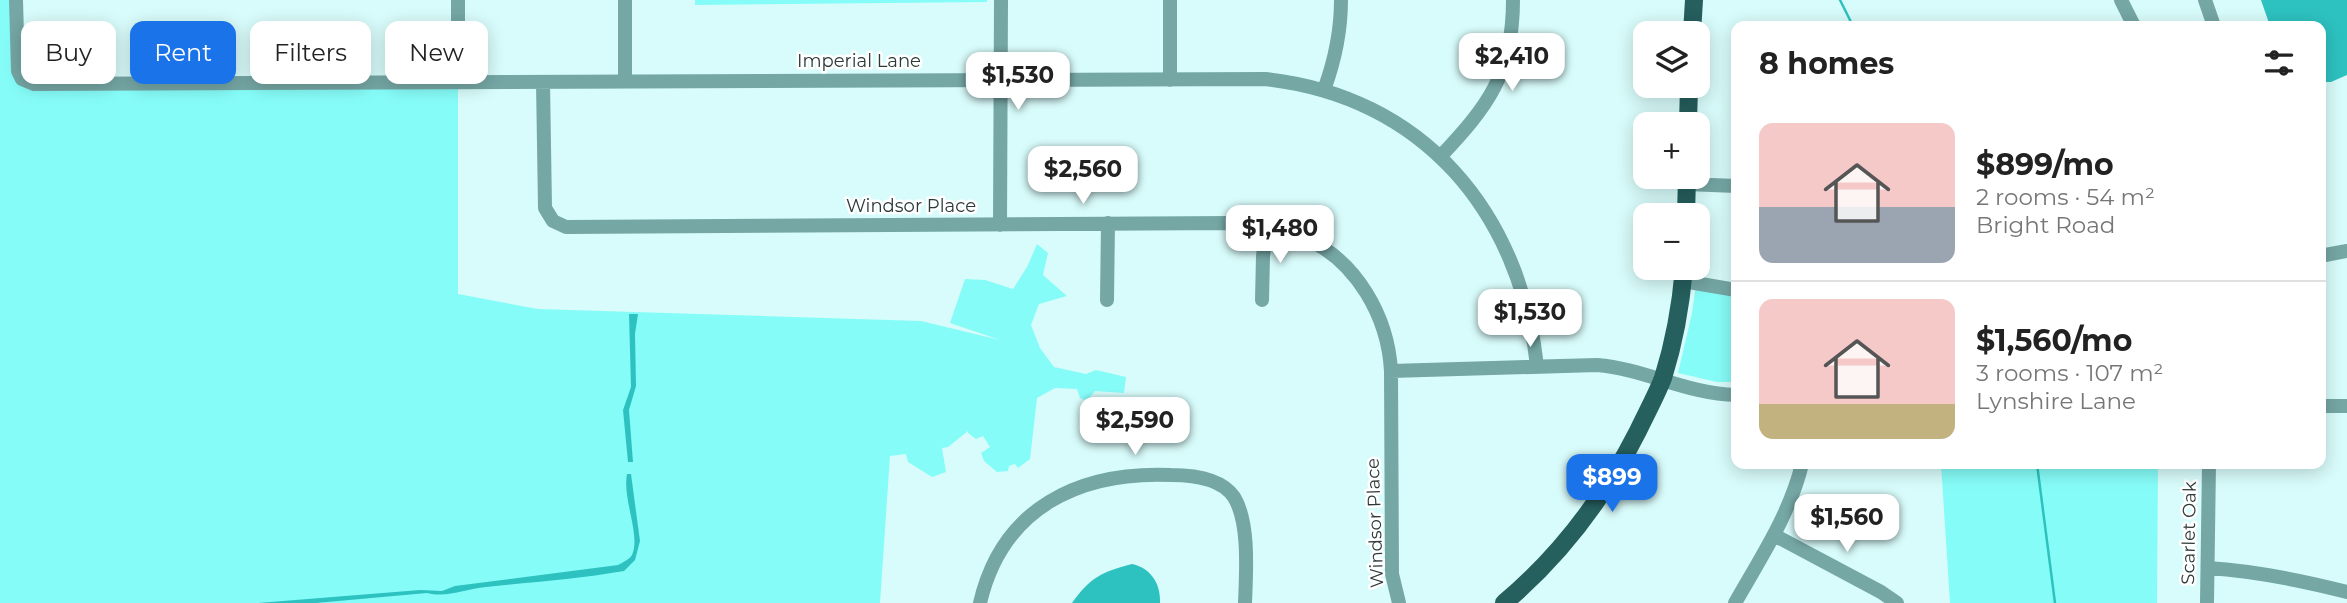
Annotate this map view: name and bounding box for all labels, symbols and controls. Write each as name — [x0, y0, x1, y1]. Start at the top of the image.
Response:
chip: Buy — [21, 21, 116, 84]
chip: Rent — [130, 21, 236, 84]
chip: Filters — [250, 21, 371, 84]
chip: New — [385, 21, 488, 84]
map controls — [1633, 21, 1710, 280]
button: layers — [1633, 21, 1710, 98]
pin: $2,410 — [1455, 34, 1569, 93]
text: $2,410 — [1475, 42, 1549, 70]
icon: filters — [2260, 44, 2298, 82]
text: 8 homes — [1759, 45, 1894, 82]
street label: Imperial Lane — [797, 50, 921, 72]
pin: $1,530 — [961, 52, 1075, 112]
text: $1,530 — [982, 61, 1054, 89]
button: + — [1633, 112, 1710, 189]
pin: $2,560 — [1026, 146, 1140, 206]
text: $899/mo — [1976, 146, 2114, 183]
icon: home — [1815, 151, 1899, 235]
text: $2,560 — [1044, 155, 1122, 183]
text: 2 rooms · 54 m² — [1976, 183, 2155, 211]
street label: Windsor Place — [846, 195, 976, 217]
button: − — [1633, 203, 1710, 280]
pin: $1,480 — [1223, 205, 1337, 265]
text: Bright Road — [1976, 211, 2115, 239]
text: $1,480 — [1242, 214, 1318, 242]
pin: $1,530 — [1473, 290, 1587, 349]
text: $1,530 — [1494, 298, 1566, 326]
text: $1,560/mo — [1976, 322, 2132, 359]
icon: home — [1815, 327, 1899, 411]
text: 3 rooms · 107 m² — [1976, 359, 2163, 387]
text: Lynshire Lane — [1976, 387, 2136, 415]
pin: $2,590 — [1078, 398, 1192, 457]
text: $2,590 — [1096, 406, 1174, 434]
pin: $899 — [1571, 454, 1653, 514]
street label: Windsor Place — [1362, 457, 1388, 588]
text: $899 — [1582, 463, 1642, 491]
street label: Scarlet Oak — [2177, 481, 2201, 585]
pin: $1,560 — [1790, 494, 1904, 554]
text: $1,560 — [1810, 503, 1884, 531]

